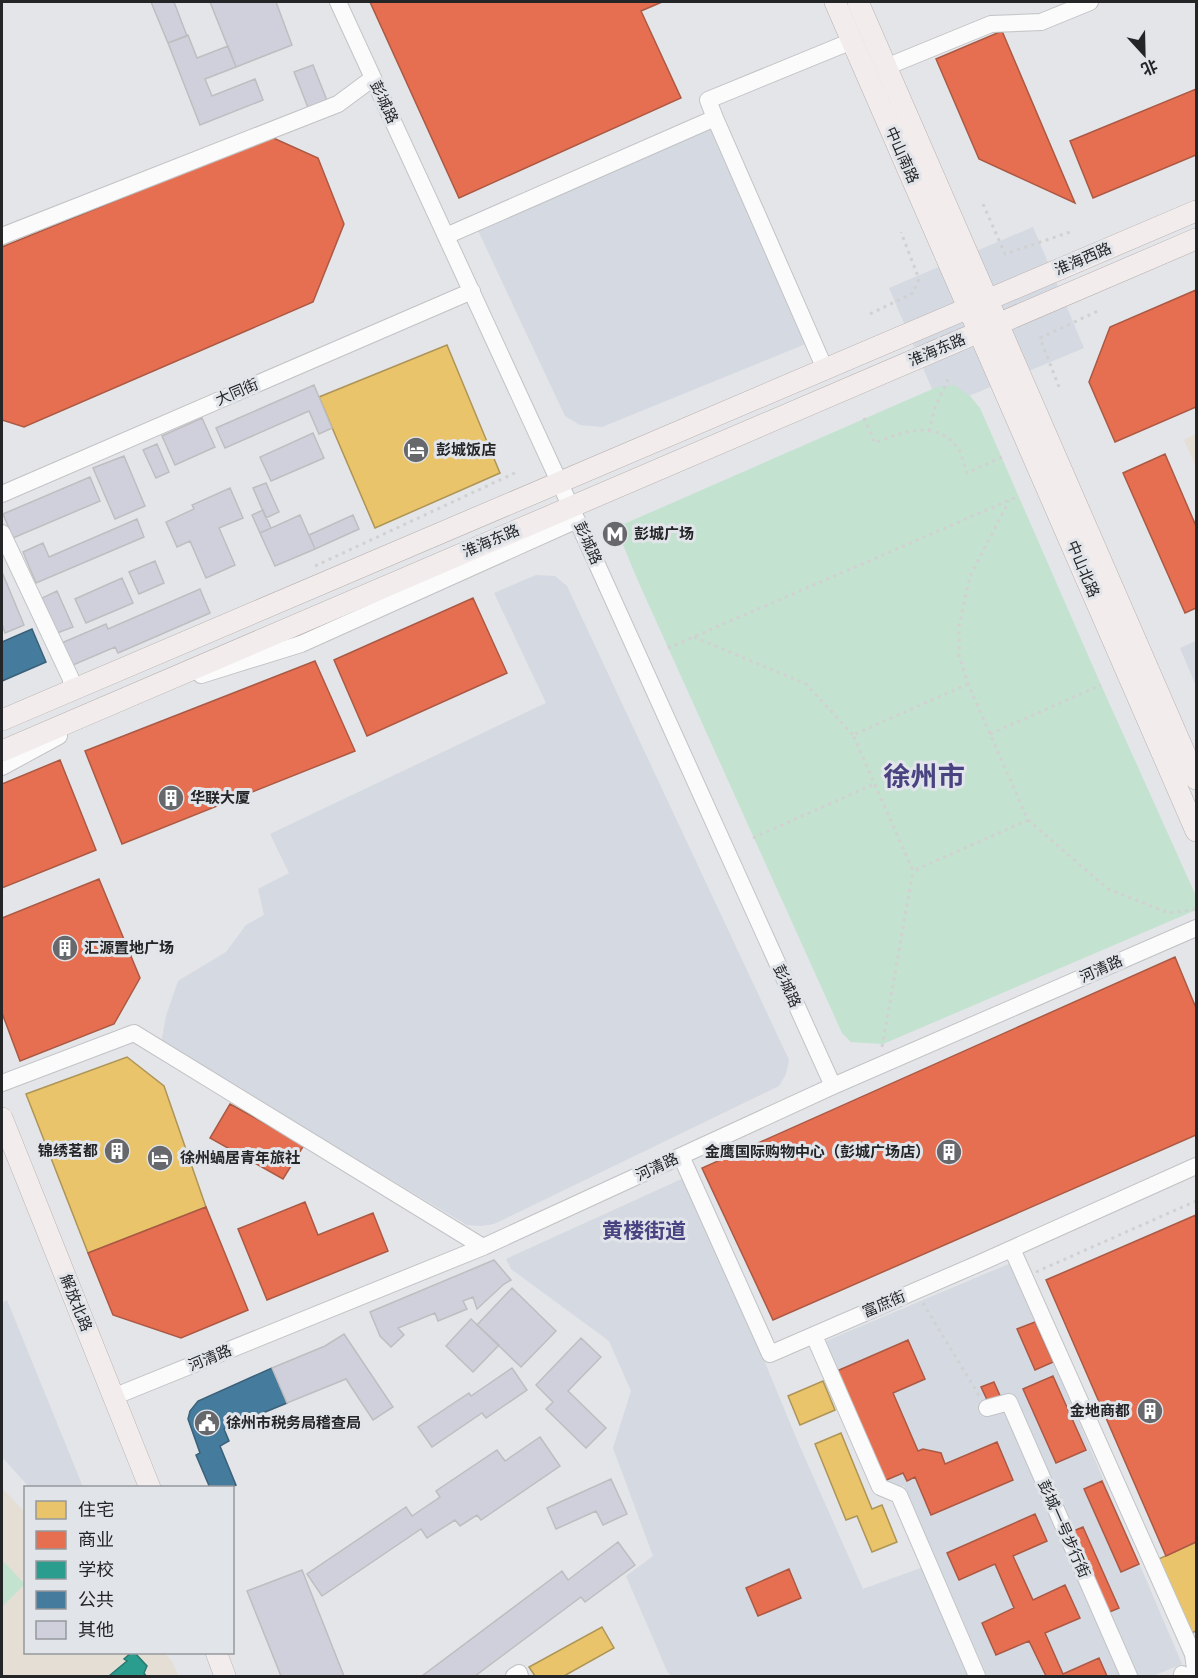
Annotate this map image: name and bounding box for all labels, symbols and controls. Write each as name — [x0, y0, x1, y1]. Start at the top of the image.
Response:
north arrow — [1114, 24, 1174, 84]
text: 北 — [1138, 55, 1161, 81]
street label: 彭城路 — [365, 77, 403, 127]
street label: 中山南路 — [881, 123, 924, 186]
street label: 淮海西路 — [1051, 237, 1115, 280]
street label: 淮海东路 — [905, 328, 969, 371]
street label: 大同街 — [212, 373, 262, 410]
hotel icon: 彭城饭店 — [401, 435, 431, 465]
place label: 彭城饭店 — [436, 439, 496, 460]
street label: 彭城路 — [570, 518, 607, 568]
street label: 淮海东路 — [459, 519, 523, 562]
metro station icon: 彭城广场 — [600, 519, 630, 549]
place label: 彭城广场 — [634, 523, 694, 544]
street label: 中山北路 — [1062, 537, 1105, 601]
district label: 徐州市 — [884, 758, 965, 794]
building icon: 华联大厦 — [156, 783, 186, 813]
place label: 华联大厦 — [190, 787, 250, 808]
building icon: 汇源置地广场 — [50, 933, 80, 963]
place label: 汇源置地广场 — [84, 937, 174, 958]
street label: 河清路 — [1076, 950, 1126, 987]
street label: 彭城路 — [769, 961, 806, 1011]
building icon: 锦绣茗都 — [102, 1136, 132, 1166]
building icon: 金鹰国际购物中心（彭城广场店） — [934, 1137, 964, 1167]
place label: 锦绣茗都 — [38, 1140, 98, 1161]
place label: 金鹰国际购物中心（彭城广场店） — [705, 1141, 930, 1162]
hotel icon: 徐州蝸居青年旅社 — [145, 1143, 175, 1173]
place label: 徐州蝸居青年旅社 — [180, 1147, 300, 1168]
street label: 河清路 — [632, 1148, 682, 1186]
district label: 黄楼街道 — [602, 1216, 686, 1245]
street label: 解放北路 — [55, 1271, 97, 1335]
street label: 富庶街 — [859, 1285, 909, 1322]
street label: 河清路 — [185, 1339, 235, 1376]
building icon: 金地商都 — [1135, 1396, 1165, 1426]
place label: 金地商都 — [1070, 1400, 1130, 1421]
public building icon: 徐州市税务局稽查局 — [192, 1408, 222, 1438]
place label: 徐州市税务局稽查局 — [226, 1412, 361, 1433]
street label: 彭城一号步行街 — [1034, 1477, 1095, 1581]
legend — [24, 1486, 234, 1654]
text: 住宅 — [78, 1497, 114, 1522]
text: 商业 — [78, 1527, 114, 1552]
text: 学校 — [78, 1557, 114, 1582]
text: 公共 — [78, 1587, 114, 1612]
text: 其他 — [78, 1617, 114, 1642]

